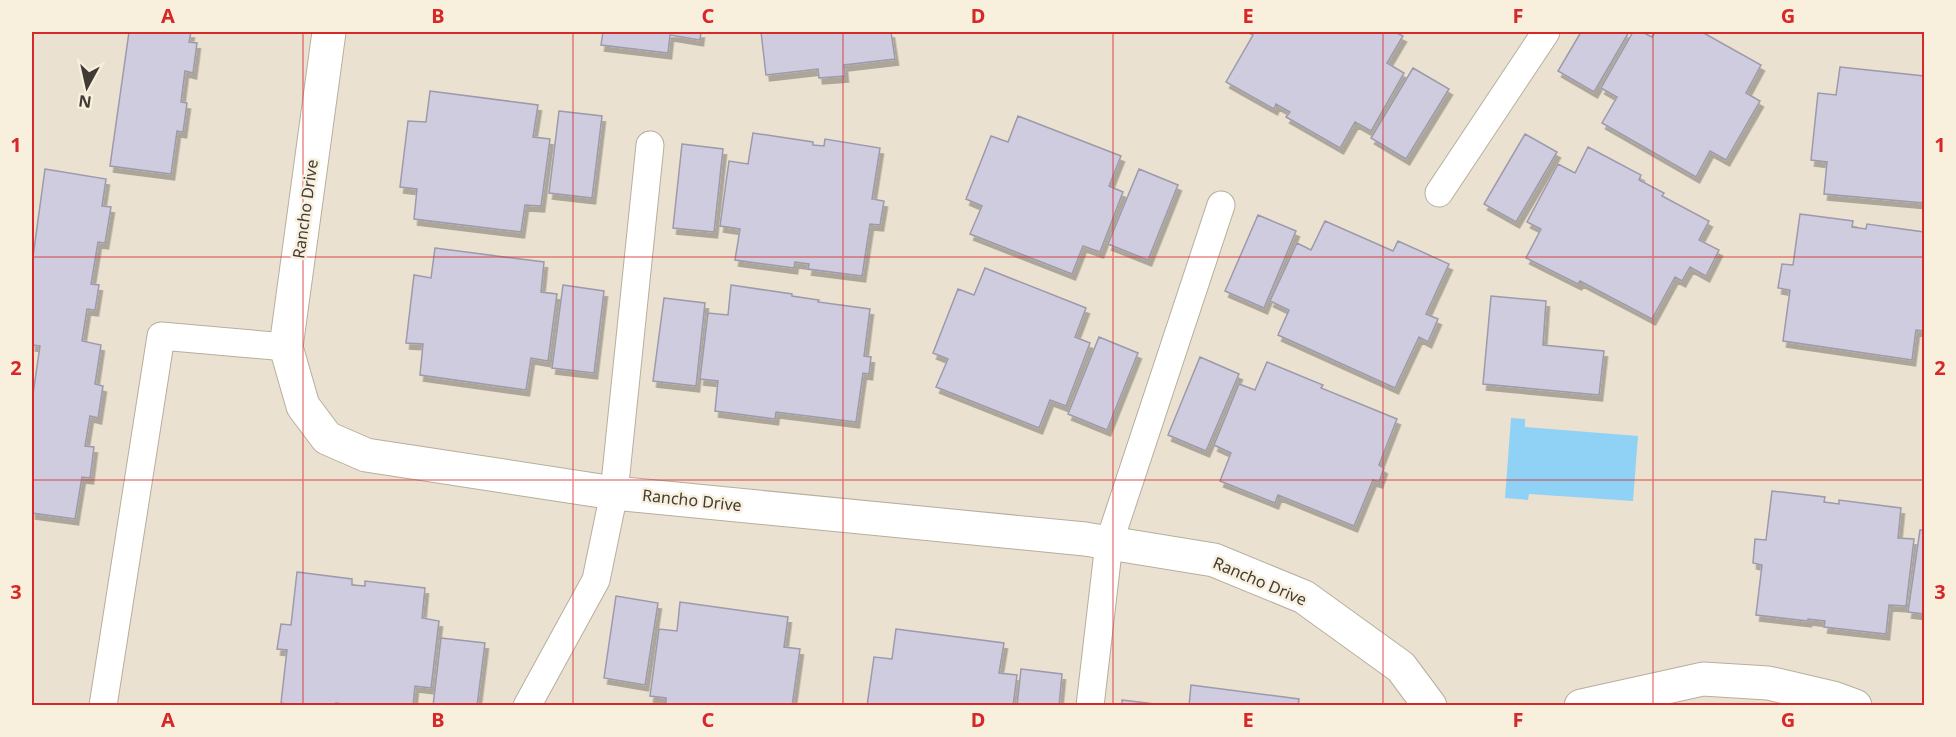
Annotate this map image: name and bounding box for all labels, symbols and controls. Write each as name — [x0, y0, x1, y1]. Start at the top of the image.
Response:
text: A — [161, 2, 175, 29]
text: B — [431, 2, 445, 29]
text: C — [702, 2, 715, 29]
text: D — [971, 2, 985, 29]
text: E — [1242, 2, 1254, 29]
text: F — [1513, 2, 1523, 29]
text: G — [1781, 2, 1795, 29]
north arrow — [57, 57, 117, 117]
text: N — [77, 90, 93, 114]
text: 1 — [10, 131, 22, 158]
text: 1 — [1934, 131, 1946, 158]
street label: Rancho Drive — [287, 158, 323, 260]
text: 2 — [10, 354, 22, 381]
text: 2 — [1934, 354, 1946, 381]
street label: Rancho Drive — [641, 484, 743, 516]
street label: Rancho Drive — [1210, 551, 1310, 611]
text: 3 — [10, 578, 22, 605]
text: 3 — [1934, 578, 1946, 605]
text: A — [161, 706, 175, 733]
text: B — [431, 706, 445, 733]
text: C — [702, 706, 715, 733]
text: D — [971, 706, 985, 733]
text: E — [1242, 706, 1254, 733]
text: F — [1513, 706, 1523, 733]
text: G — [1781, 706, 1795, 733]

